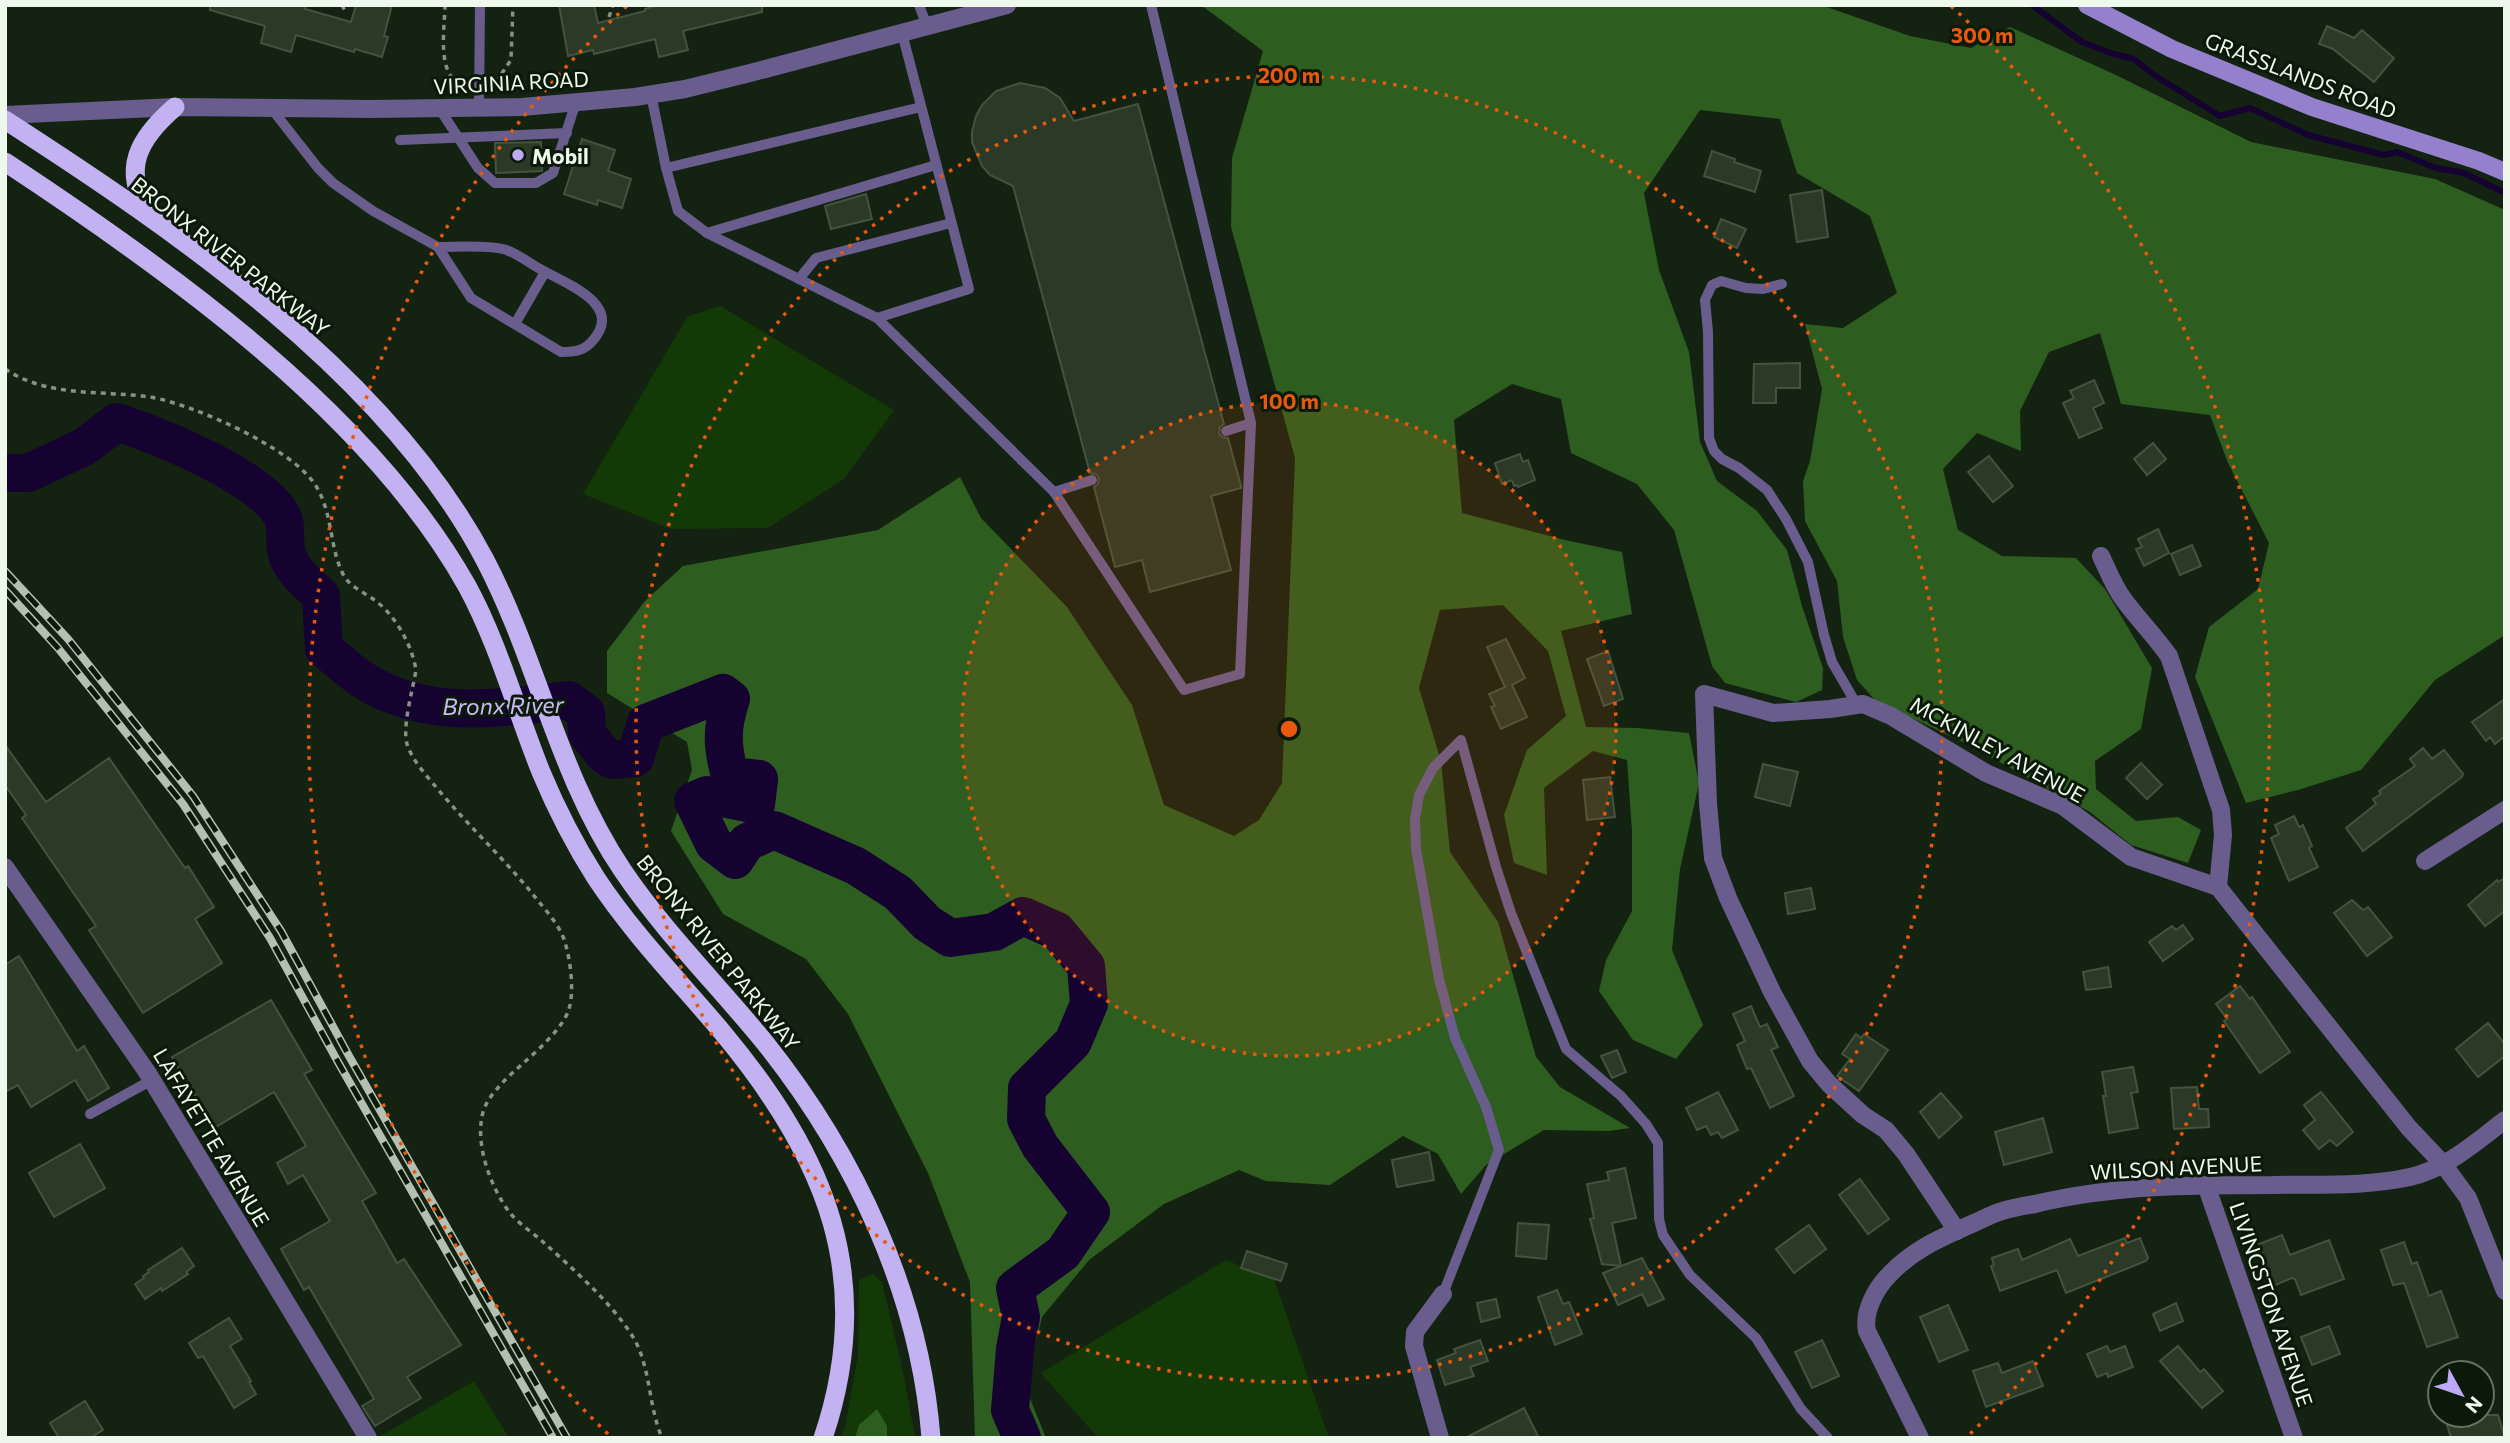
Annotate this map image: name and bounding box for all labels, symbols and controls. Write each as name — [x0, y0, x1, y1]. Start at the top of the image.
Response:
text: 300 m — [1951, 22, 2013, 47]
street label: GRASSLANDS ROAD — [2202, 27, 2400, 123]
text: 200 m — [1258, 62, 1320, 87]
street label: VIRGINIA ROAD — [433, 65, 589, 99]
place label: Mobil — [532, 143, 589, 168]
marker: Mobil — [510, 147, 526, 163]
street label: BRONX RIVER PARKWAY — [127, 171, 335, 341]
text: 100 m — [1259, 388, 1319, 413]
water label: Bronx River — [442, 690, 565, 720]
street label: MCKINLEY AVENUE — [1906, 691, 2090, 807]
centre of rings — [1277, 717, 1301, 741]
street label: BRONX RIVER PARKWAY — [632, 849, 806, 1055]
street label: LAFAYETTE AVENUE — [149, 1043, 275, 1231]
street label: WILSON AVENUE — [2089, 1150, 2263, 1184]
street label: LIVINGSTON AVENUE — [2225, 1198, 2319, 1410]
north arrow — [2426, 1359, 2496, 1429]
text: N — [2461, 1392, 2488, 1418]

